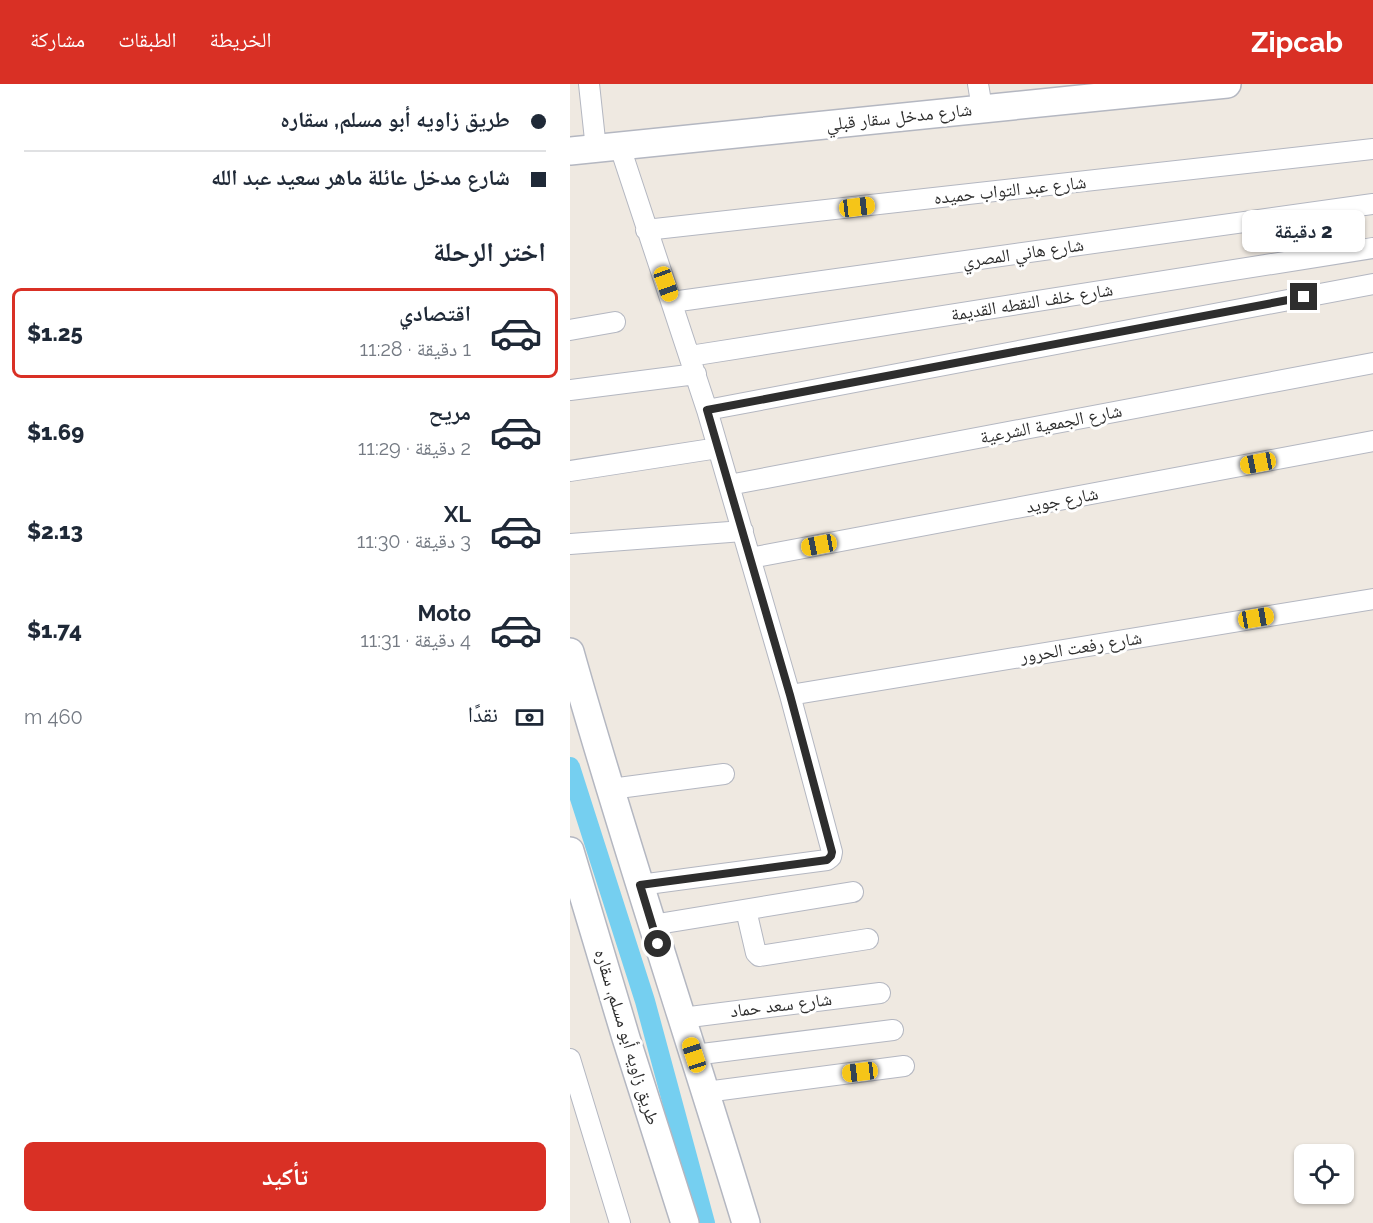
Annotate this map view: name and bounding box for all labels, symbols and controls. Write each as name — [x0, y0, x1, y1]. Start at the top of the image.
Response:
text: Zipcab — [1251, 26, 1343, 59]
text: مشاركة — [30, 27, 85, 52]
text: الطبقات — [118, 27, 177, 52]
text: الخريطة — [210, 27, 271, 52]
street label: شارع مدخل سقار قبلي — [825, 98, 973, 139]
text: طريق زاويه أبو مسلم, سقاره — [280, 106, 510, 132]
text: شارع مدخل عائلة ماهر سعيد عبد الله — [211, 164, 510, 190]
street label: شارع عبد التواب حميده — [933, 171, 1087, 209]
car — [838, 196, 876, 218]
callout: 2 دقيقة — [1242, 210, 1365, 252]
text: 2 دقيقة — [1274, 219, 1333, 243]
street label: شارع هاني المصري — [961, 234, 1086, 276]
text: اختر الرحلة — [433, 236, 546, 267]
car — [651, 264, 681, 304]
street label: شارع خلف النقطه القديمة — [949, 278, 1115, 326]
route end — [1290, 283, 1317, 310]
text: اقتصادي — [399, 300, 471, 326]
icon: car — [489, 306, 543, 360]
text: $1.25 — [27, 320, 83, 346]
text: 1 دقيقة · 11:28 — [360, 337, 471, 361]
text: مريح — [428, 399, 471, 425]
street label: شارع الجمعية الشرعية — [978, 399, 1124, 449]
icon: car — [489, 405, 543, 459]
text: $1.69 — [27, 419, 84, 445]
text: 2 دقيقة · 11:29 — [358, 436, 471, 460]
car — [1239, 451, 1277, 475]
street label: شارع جويد — [1024, 482, 1100, 518]
text: XL — [444, 501, 471, 527]
icon: car — [489, 504, 543, 558]
text: $2.13 — [27, 518, 83, 544]
text: 3 دقيقة · 11:30 — [357, 529, 471, 553]
car — [800, 533, 838, 557]
text: Moto — [417, 600, 471, 626]
icon: car — [489, 603, 543, 657]
car — [1237, 606, 1275, 630]
text: $1.74 — [27, 617, 82, 643]
street label: شارع رفعت الحرور — [1018, 627, 1143, 668]
text: 4 دقيقة · 11:31 — [360, 628, 471, 652]
text: نقدًا — [468, 701, 498, 727]
icon: cash — [513, 701, 546, 734]
text: 460 m — [24, 705, 83, 729]
route start — [644, 930, 671, 957]
street label: طريق زاويه أبو مسلم, سقاره — [589, 946, 664, 1128]
street label: شارع سعد حماد — [729, 988, 833, 1022]
car — [680, 1035, 708, 1075]
car — [841, 1061, 879, 1083]
button: تأكيد — [24, 1142, 546, 1211]
map controls — [1294, 1144, 1354, 1204]
button: locate — [1294, 1144, 1354, 1204]

